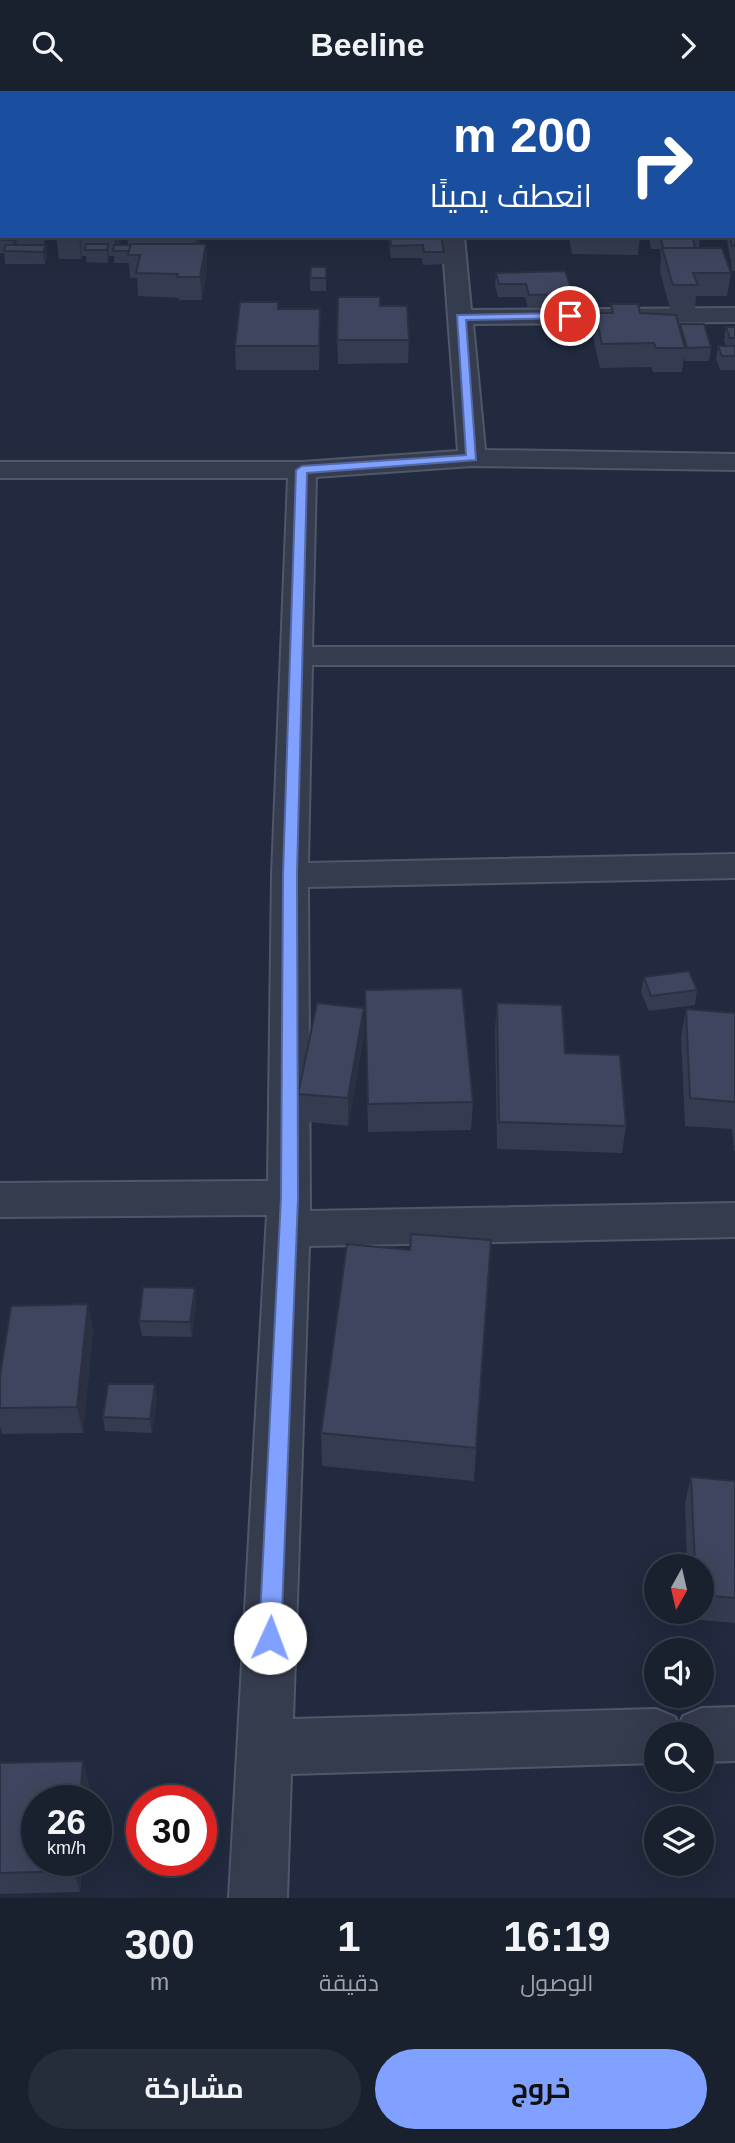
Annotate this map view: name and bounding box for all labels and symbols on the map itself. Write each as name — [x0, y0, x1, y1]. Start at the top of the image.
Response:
pin — [540, 286, 600, 346]
north arrow — [644, 1554, 714, 1624]
position arrow — [233, 1601, 307, 1675]
speed limit sign: 30 — [126, 1785, 217, 1876]

